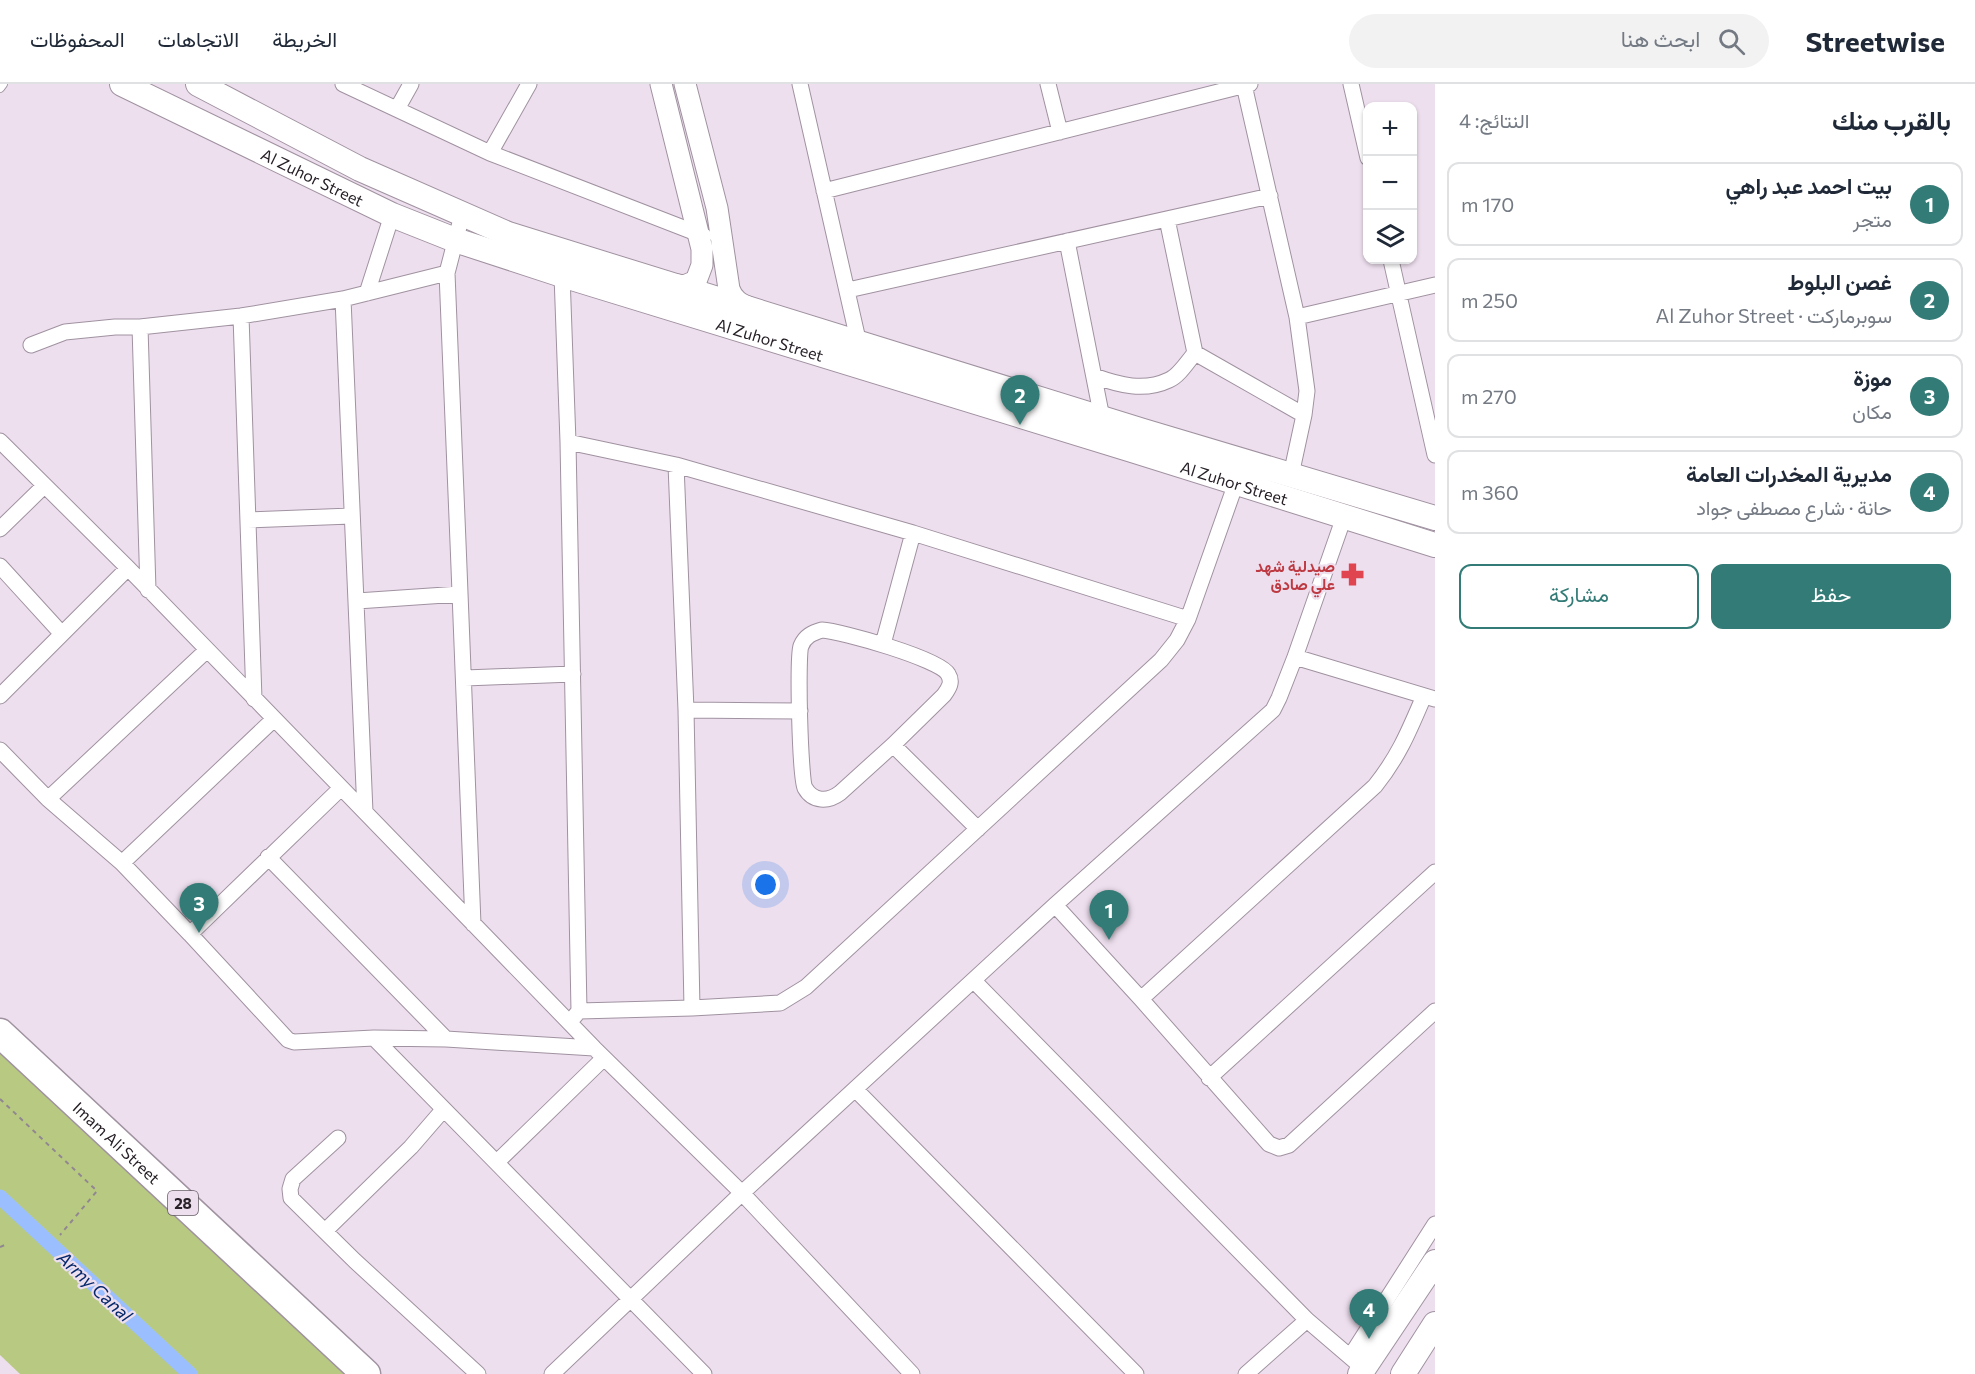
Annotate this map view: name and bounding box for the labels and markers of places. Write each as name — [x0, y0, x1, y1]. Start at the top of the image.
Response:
pin: 2 — [1000, 376, 1040, 425]
place label: صيدلية شهد علي صادق — [1255, 556, 1335, 598]
pharmacy icon: صيدلية شهد علي صادق — [1340, 561, 1366, 587]
pin: 3 — [180, 884, 218, 933]
pin: 1 — [1090, 890, 1128, 940]
pin: 4 — [1350, 1290, 1388, 1339]

